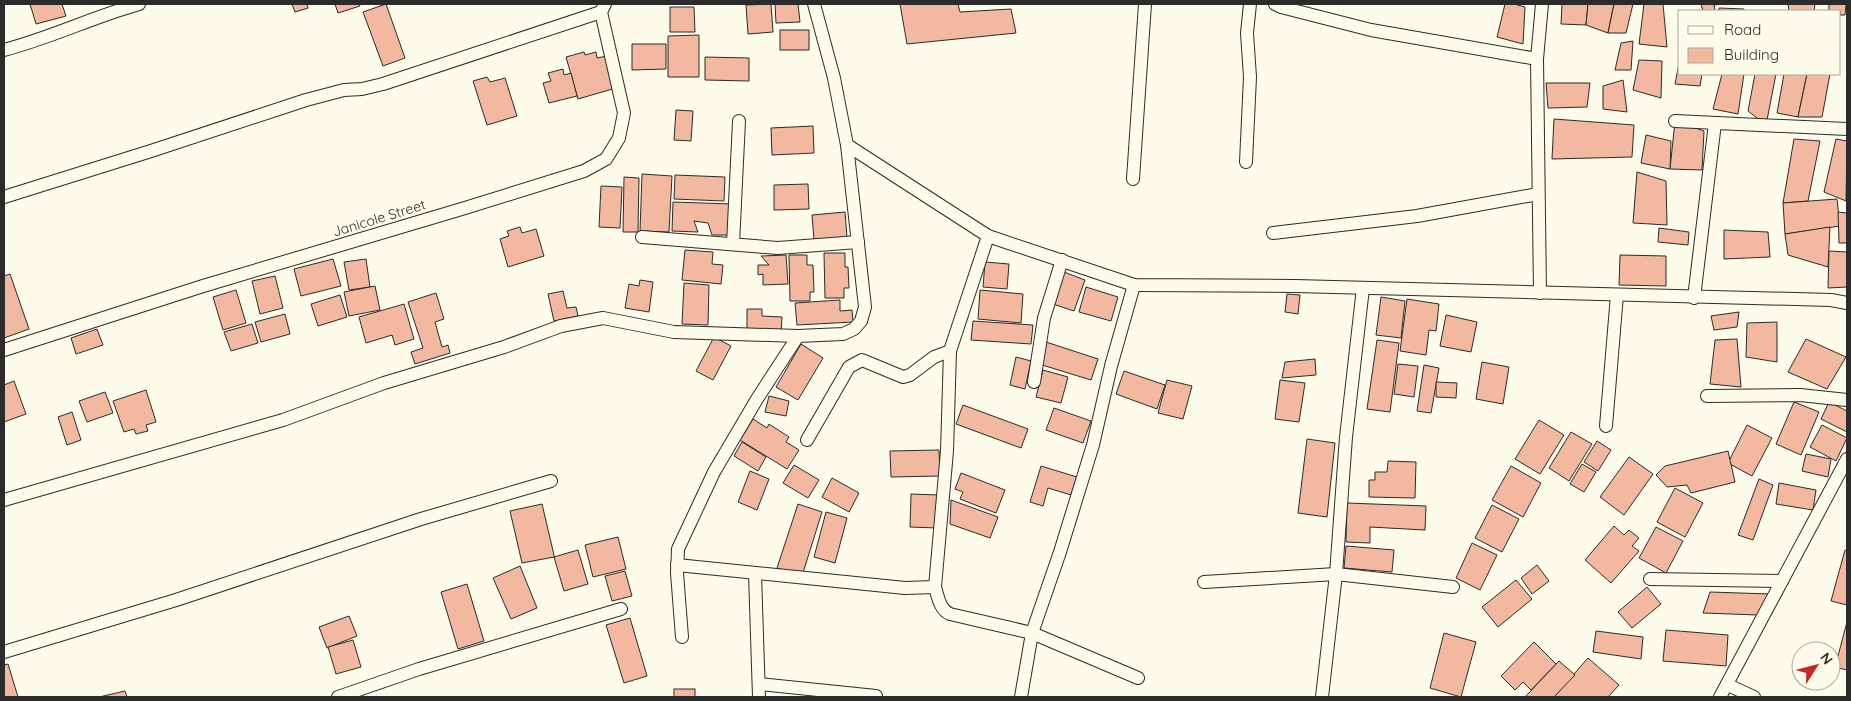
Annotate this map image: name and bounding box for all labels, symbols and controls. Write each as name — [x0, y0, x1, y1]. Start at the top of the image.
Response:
legend — [1678, 10, 1841, 75]
text: Road — [1724, 20, 1761, 39]
text: Building — [1724, 45, 1779, 64]
street label: Janicole Street — [330, 195, 428, 241]
north arrow — [1791, 641, 1841, 691]
text: N — [1816, 649, 1837, 668]

